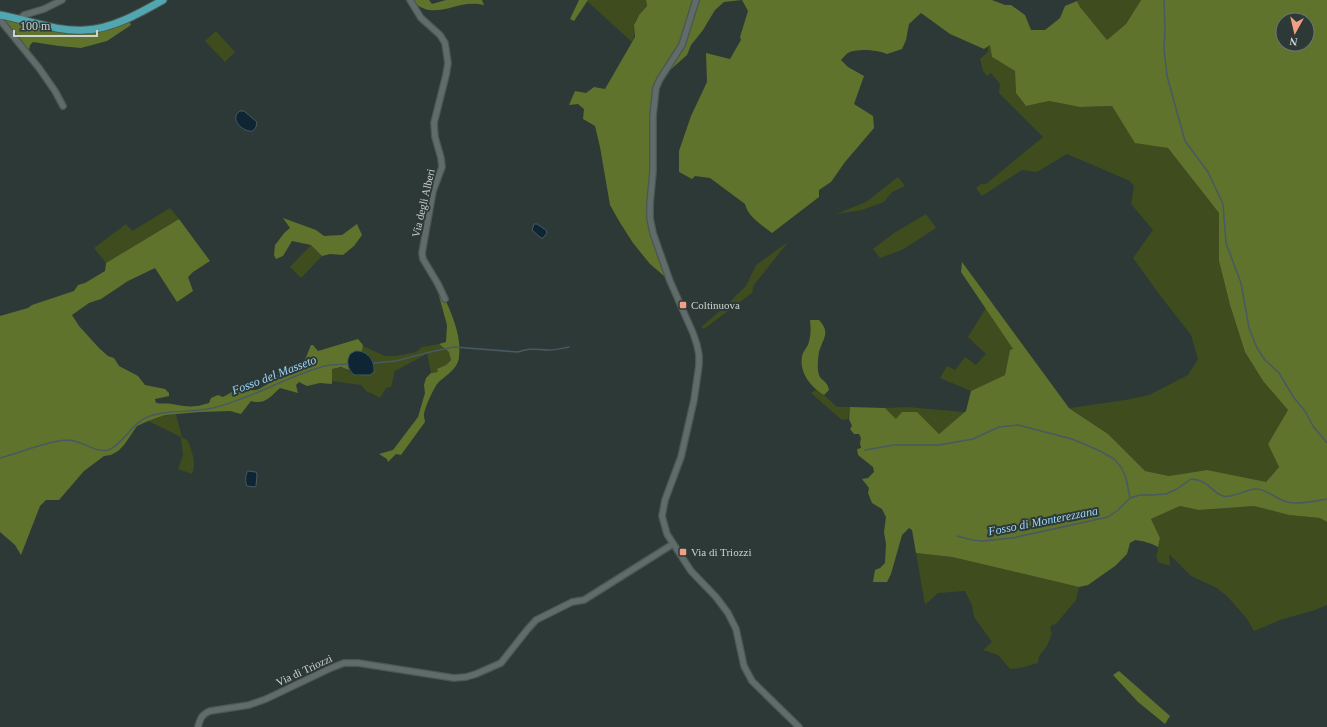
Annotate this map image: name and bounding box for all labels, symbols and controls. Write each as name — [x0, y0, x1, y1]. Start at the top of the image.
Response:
scale bar — [14, 12, 97, 38]
north arrow — [1275, 12, 1315, 52]
text: 100 m — [20, 19, 51, 33]
text: N — [1289, 35, 1298, 48]
street label: Via degli Alberi — [409, 167, 437, 239]
place label: Coltinuova — [691, 299, 740, 311]
marker: Coltinuova — [678, 300, 688, 310]
water label: Fosso del Masseto — [229, 352, 318, 398]
water label: Fosso di Monterezzana — [986, 503, 1099, 539]
place label: Via di Triozzi — [691, 546, 751, 558]
marker: Via di Triozzi — [678, 547, 688, 557]
street label: Via di Triozzi — [274, 652, 334, 688]

